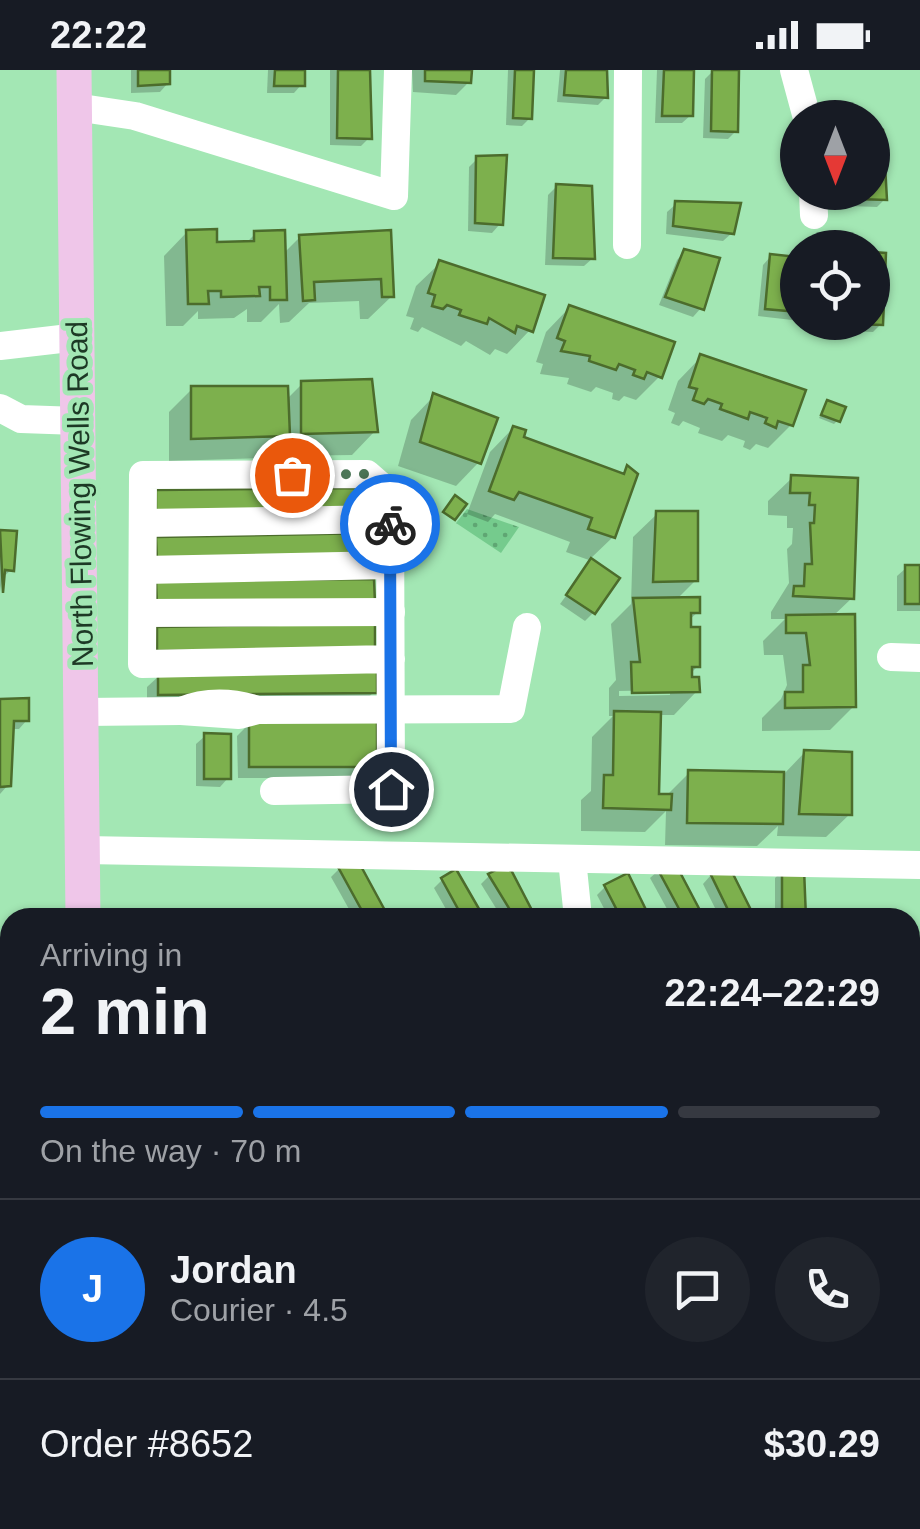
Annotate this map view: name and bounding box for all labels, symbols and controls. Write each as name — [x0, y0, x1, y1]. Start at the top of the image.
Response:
text: 22:22 — [50, 14, 147, 56]
north arrow — [780, 100, 890, 210]
map controls — [780, 100, 890, 340]
button: locate — [780, 230, 890, 340]
street label: North Flowing Wells Road — [60, 321, 99, 667]
pin — [250, 433, 335, 518]
icon: bag — [265, 448, 320, 503]
courier — [340, 474, 440, 574]
icon: bike — [363, 497, 418, 552]
pin — [349, 747, 434, 832]
icon: home — [364, 762, 419, 817]
text: Arriving in — [40, 937, 182, 973]
text: 22:24–22:29 — [664, 972, 880, 1014]
text: 2 min — [40, 975, 210, 1048]
text: On the way · 70 m — [40, 1133, 301, 1169]
button: chat — [645, 1237, 750, 1342]
button: phone — [775, 1237, 880, 1342]
text: Jordan — [170, 1249, 297, 1291]
text: J — [82, 1268, 103, 1310]
text: Courier · 4.5 — [170, 1292, 348, 1328]
text: Order #8652 — [40, 1423, 253, 1465]
text: $30.29 — [764, 1423, 880, 1465]

